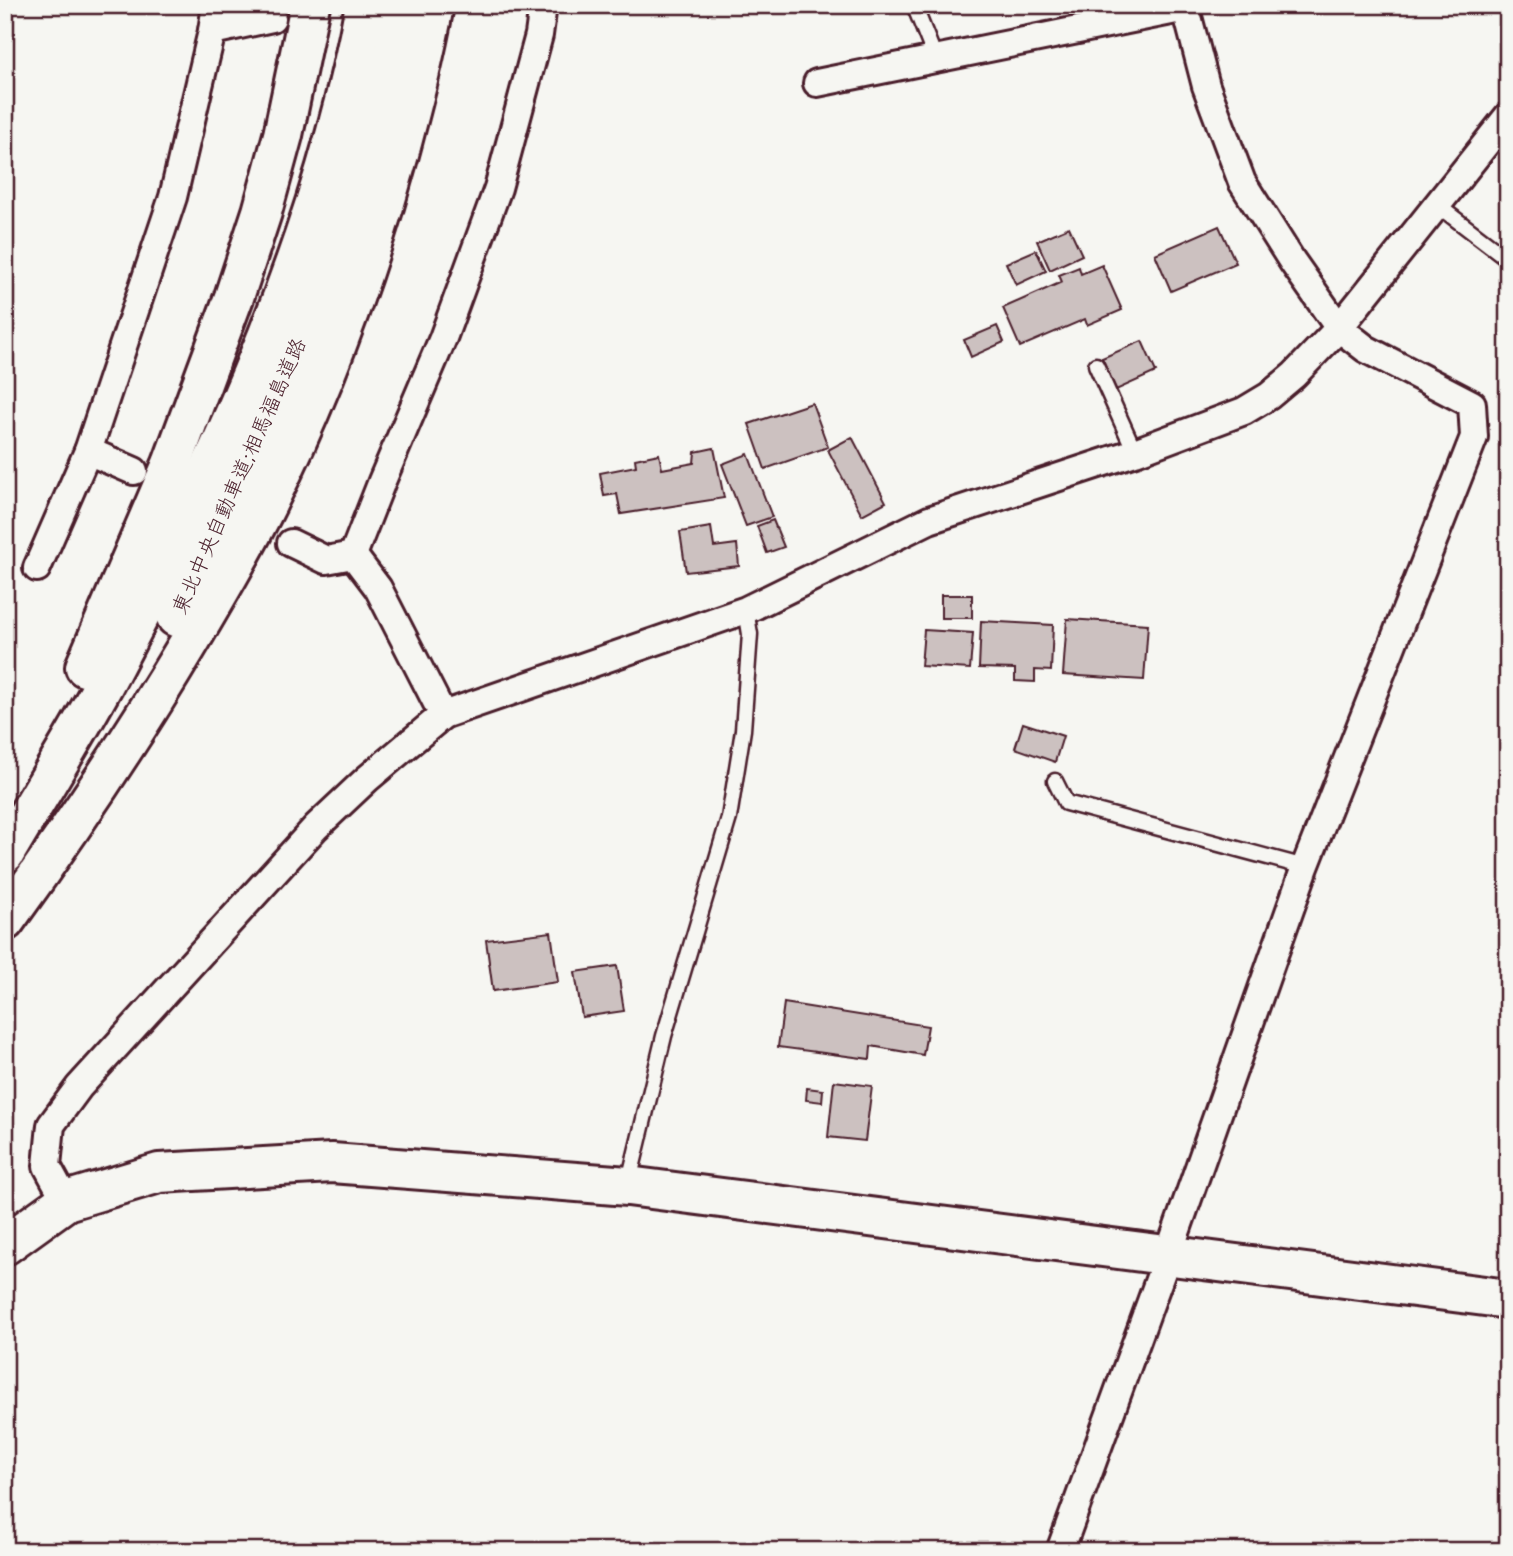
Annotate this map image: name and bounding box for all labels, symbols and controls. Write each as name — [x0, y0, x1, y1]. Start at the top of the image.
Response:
street label: 東北中央自動車道;相馬福島道路 — [166, 334, 313, 619]

